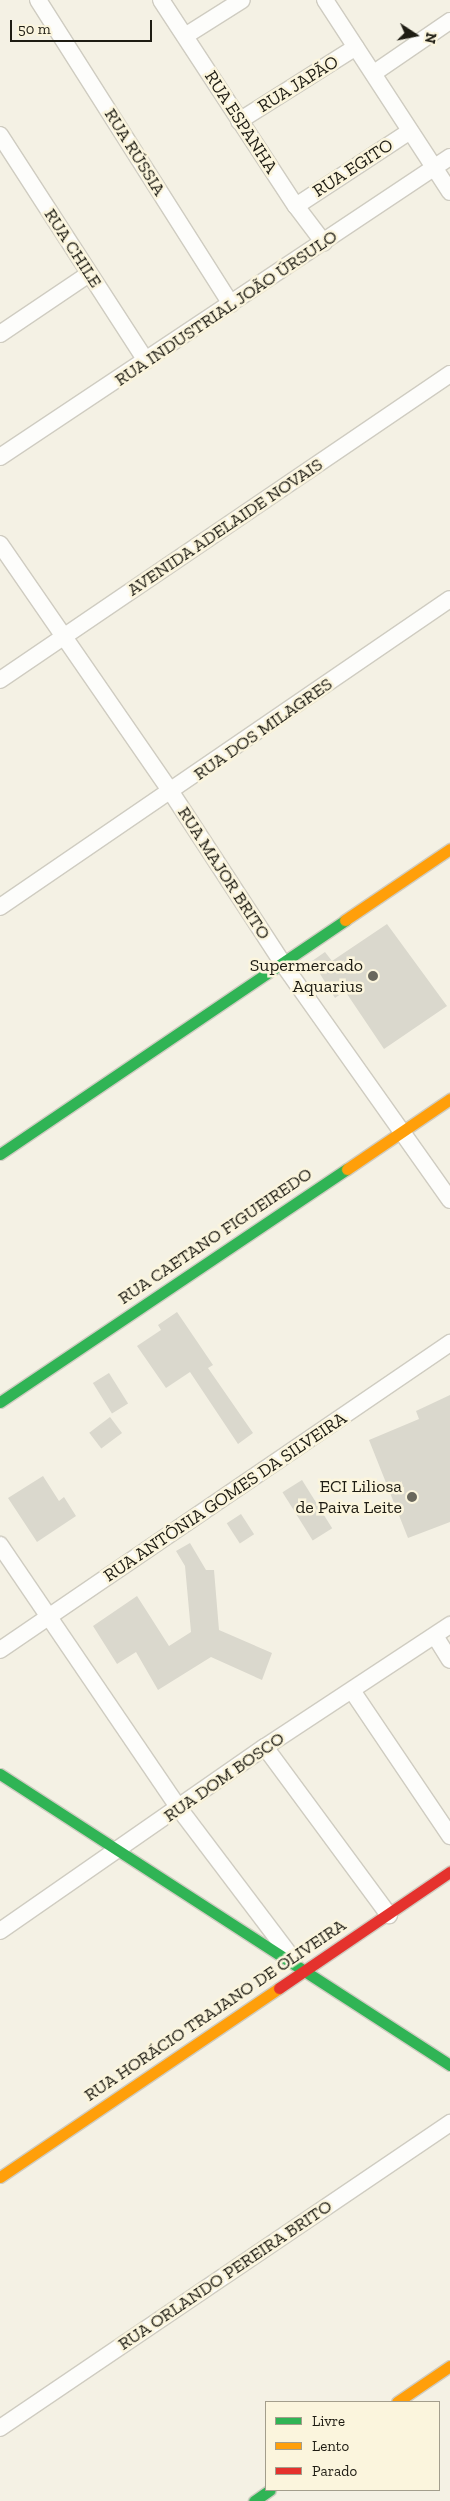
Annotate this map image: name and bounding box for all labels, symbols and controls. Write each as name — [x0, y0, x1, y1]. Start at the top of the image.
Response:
scale bar — [12, 10, 155, 42]
north arrow — [390, 10, 440, 60]
text: 50 m — [18, 20, 51, 38]
text: N — [421, 31, 440, 45]
street label: RUA JAPÃO — [253, 51, 343, 117]
street label: RUA ESPANHA — [200, 66, 282, 178]
street label: RUA RÚSSIA — [100, 104, 170, 200]
street label: RUA EGITO — [309, 134, 397, 202]
street label: RUA CHILE — [39, 204, 107, 292]
street label: RUA INDUSTRIAL JOÃO ÚRSULO — [110, 225, 342, 391]
street label: AVENIDA ADELAIDE NOVAIS — [123, 453, 327, 601]
street label: RUA DOS MILAGRES — [189, 673, 337, 785]
street label: RUA MAJOR BRITO — [173, 802, 275, 944]
place label: Supermercado Aquarius — [250, 955, 363, 998]
marker: Supermercado Aquarius — [367, 970, 379, 982]
street label: RUA CAETANO FIGUEIREDO — [114, 1163, 316, 1309]
street label: RUA ANTÔNIA GOMES DA SILVEIRA — [98, 1407, 352, 1587]
place label: ECI Liliosa de Paiva Leite — [295, 1476, 402, 1518]
marker: ECI Liliosa de Paiva Leite — [406, 1491, 418, 1503]
street label: RUA DOM BOSCO — [159, 1727, 289, 1827]
street label: RUA HORÁCIO TRAJANO DE OLIVEIRA — [80, 1914, 350, 2106]
street label: RUA ORLANDO PEREIRA BRITO — [113, 2195, 337, 2355]
legend — [265, 2401, 440, 2491]
text: Livre — [312, 2412, 345, 2430]
text: Lento — [312, 2437, 349, 2455]
text: Parado — [312, 2462, 357, 2480]

